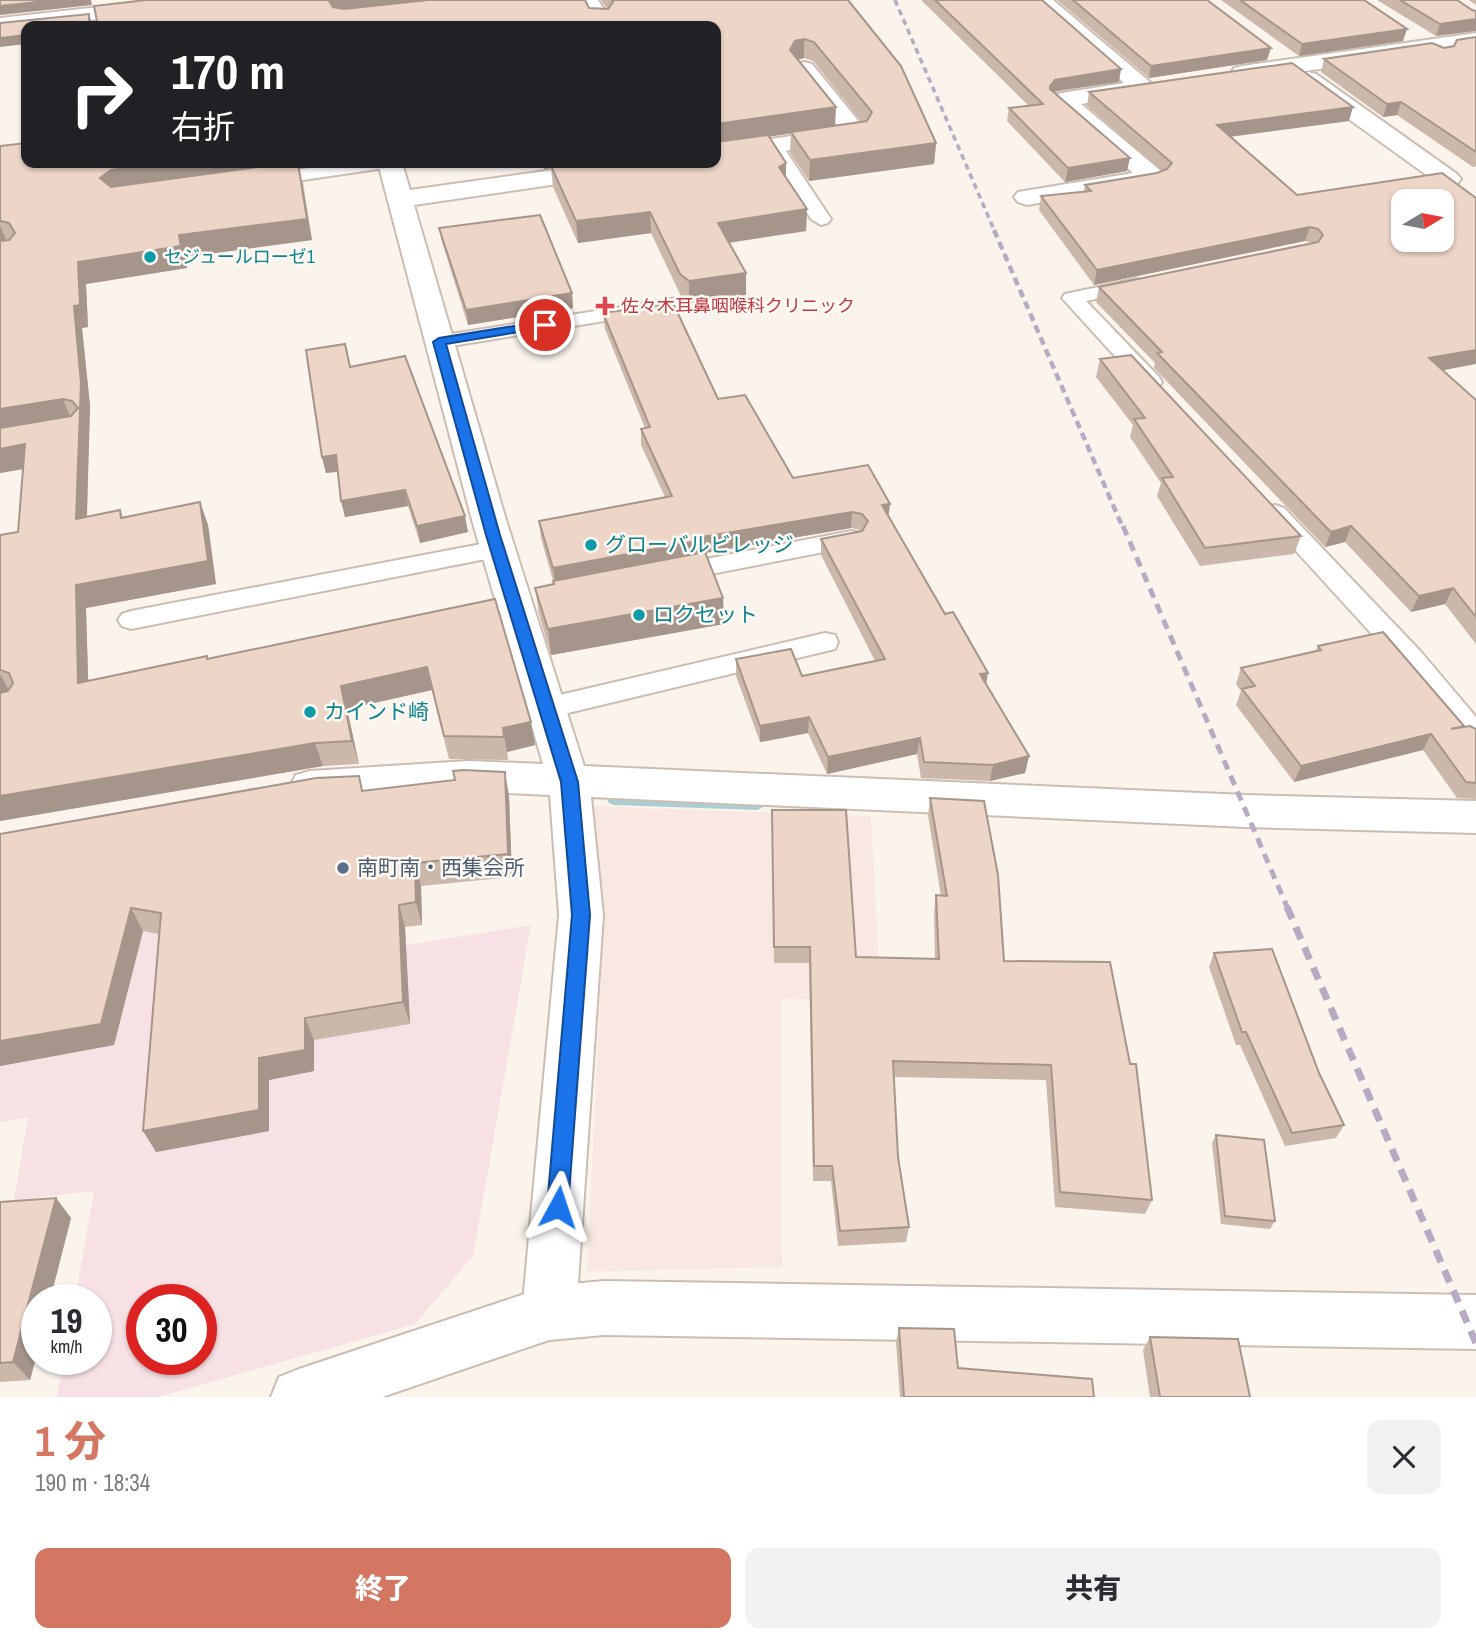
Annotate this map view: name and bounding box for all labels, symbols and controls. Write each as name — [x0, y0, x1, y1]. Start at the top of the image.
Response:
text: 170 m — [171, 38, 285, 104]
icon: right — [56, 49, 147, 140]
text: 右折 — [171, 105, 235, 148]
north arrow — [1391, 189, 1454, 252]
map controls — [1391, 189, 1454, 252]
place label: セジュールローゼ1 — [164, 244, 316, 269]
marker: セジュールローゼ1 — [142, 249, 158, 265]
place label: 佐々木耳鼻咽喉科クリニック — [621, 293, 855, 318]
pin — [515, 295, 575, 355]
marker: 佐々木耳鼻咽喉科クリニック — [595, 296, 615, 316]
icon: arrive — [526, 306, 564, 344]
place label: グローバルビレッジ — [605, 530, 794, 559]
marker: グローバルビレッジ — [583, 537, 599, 553]
place label: ロクセット — [653, 600, 758, 629]
marker: ロクセット — [631, 607, 647, 623]
place label: カインド崎 — [324, 697, 429, 726]
marker: カインド崎 — [302, 704, 318, 720]
place label: 南町南・西集会所 — [357, 853, 525, 882]
marker: 南町南・西集会所 — [335, 860, 351, 876]
position arrow — [521, 1170, 595, 1244]
speed limit sign: 30 — [126, 1284, 217, 1375]
text: 19 — [51, 1297, 82, 1344]
text: km/h — [51, 1334, 83, 1359]
text: 1 分 — [35, 1413, 106, 1469]
button: close — [1367, 1420, 1441, 1494]
text: 190 m · 18:34 — [35, 1467, 150, 1498]
button: 終了 — [35, 1548, 731, 1628]
button: 共有 — [745, 1548, 1441, 1628]

